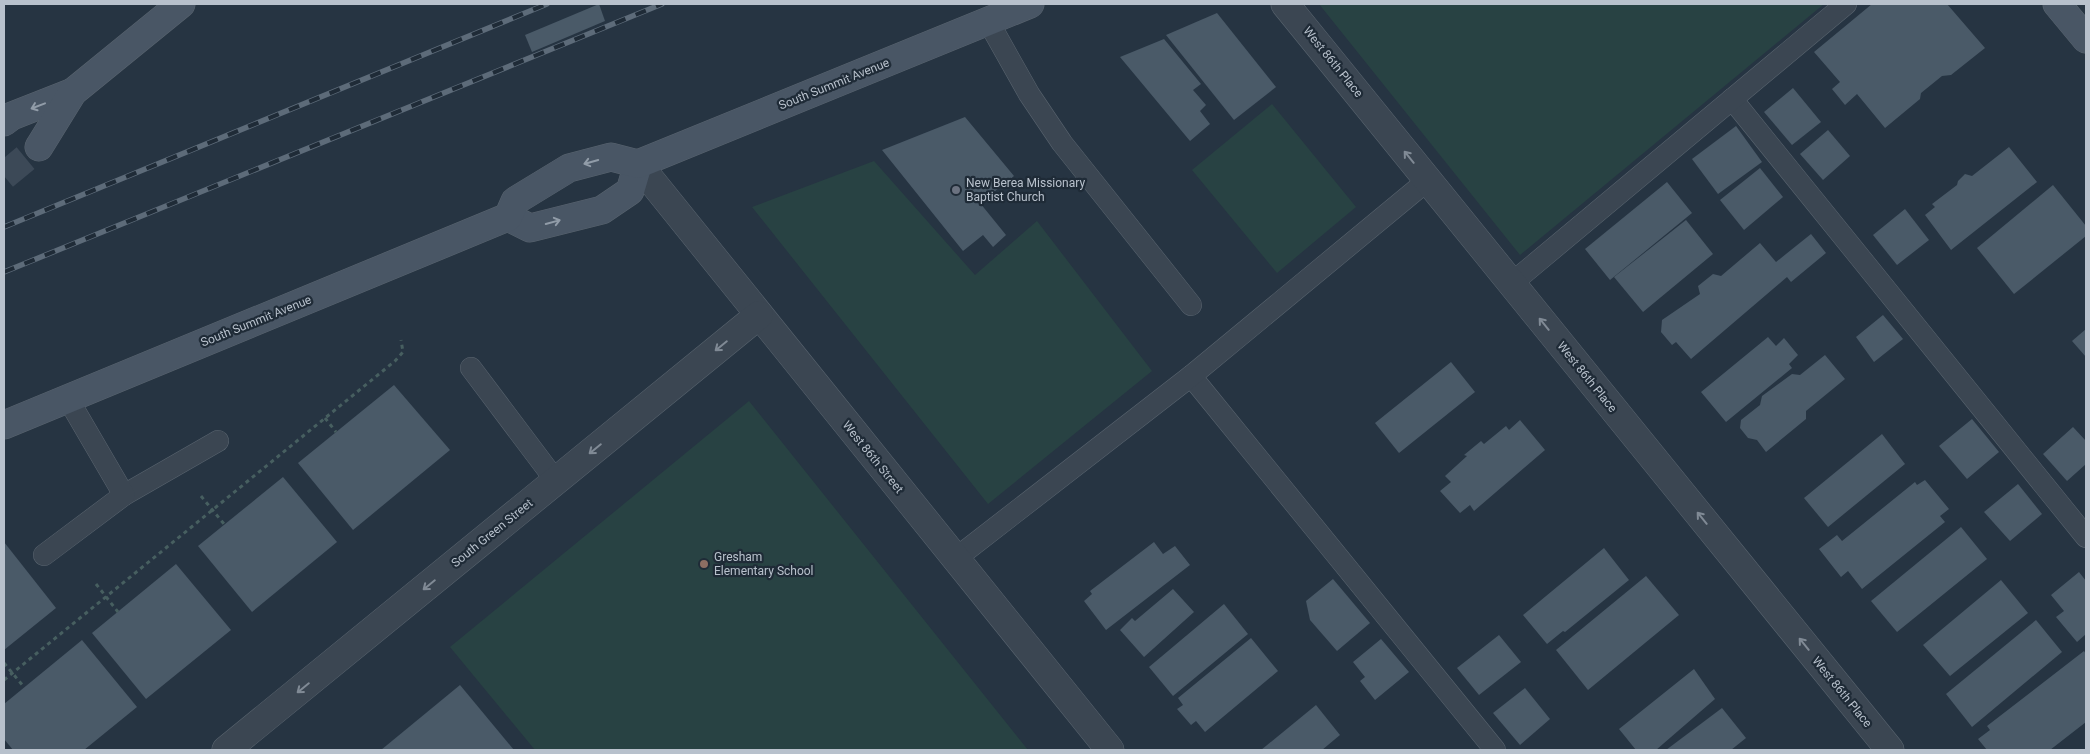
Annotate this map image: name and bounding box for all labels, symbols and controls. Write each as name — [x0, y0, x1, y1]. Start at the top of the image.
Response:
street label: West 86th Place — [1300, 24, 1366, 100]
street label: South Summit Avenue — [777, 55, 891, 113]
one-way arrow — [31, 102, 46, 111]
one-way arrow — [1404, 150, 1415, 163]
one-way arrow — [583, 158, 599, 168]
place label: New Berea Missionary Baptist Church — [966, 176, 1085, 204]
marker: New Berea Missionary Baptist Church — [950, 184, 962, 196]
one-way arrow — [545, 217, 561, 226]
street label: South Summit Avenue — [199, 292, 313, 350]
one-way arrow — [1539, 318, 1550, 331]
street label: West 86th Place — [1554, 339, 1620, 415]
one-way arrow — [715, 341, 728, 352]
street label: West 86th Street — [840, 418, 906, 496]
one-way arrow — [589, 443, 602, 454]
street label: South Green Street — [449, 496, 535, 570]
one-way arrow — [1696, 512, 1707, 525]
place label: Gresham Elementary School — [714, 550, 814, 578]
marker: Gresham Elementary School — [698, 558, 710, 570]
one-way arrow — [423, 579, 436, 590]
one-way arrow — [1798, 638, 1810, 651]
street label: West 86th Place — [1809, 654, 1875, 730]
one-way arrow — [297, 682, 310, 693]

